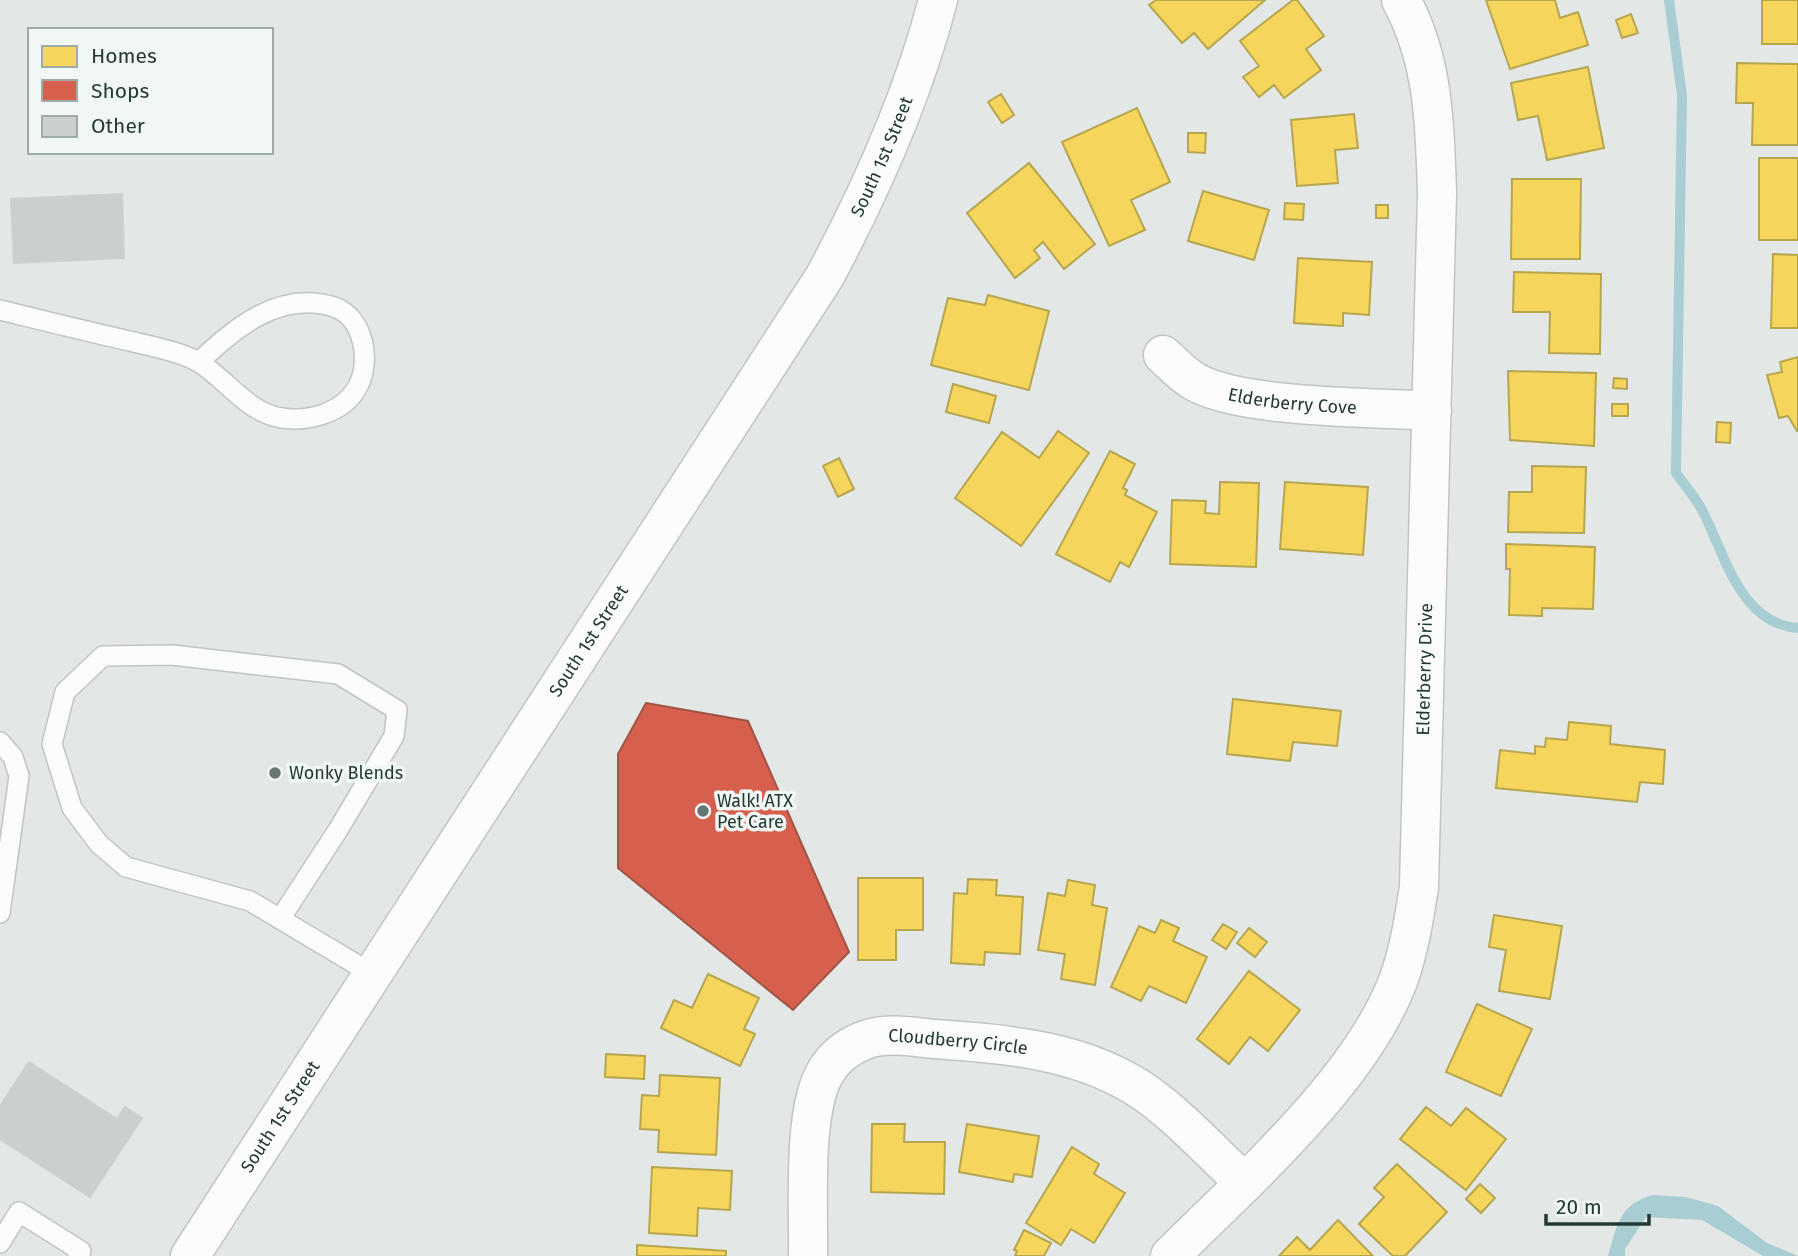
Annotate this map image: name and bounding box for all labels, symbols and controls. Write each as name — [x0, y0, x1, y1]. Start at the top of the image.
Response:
legend — [28, 28, 273, 154]
text: Homes — [91, 43, 157, 69]
text: Shops — [91, 78, 149, 104]
street label: South 1st Street — [846, 93, 918, 221]
text: Other — [91, 113, 145, 139]
street label: Elderberry Cove — [1226, 383, 1357, 419]
street label: South 1st Street — [544, 580, 633, 701]
street label: Elderberry Drive — [1412, 603, 1437, 736]
place label: Wonky Blends — [289, 762, 403, 784]
marker: Wonky Blends — [267, 765, 283, 781]
place label: Walk! ATX Pet Care — [717, 790, 793, 833]
marker: Walk! ATX Pet Care — [695, 803, 711, 819]
street label: Cloudberry Circle — [888, 1025, 1029, 1060]
street label: South 1st Street — [236, 1056, 325, 1177]
scale bar — [1546, 1182, 1649, 1226]
text: 20 m — [1556, 1194, 1602, 1220]

